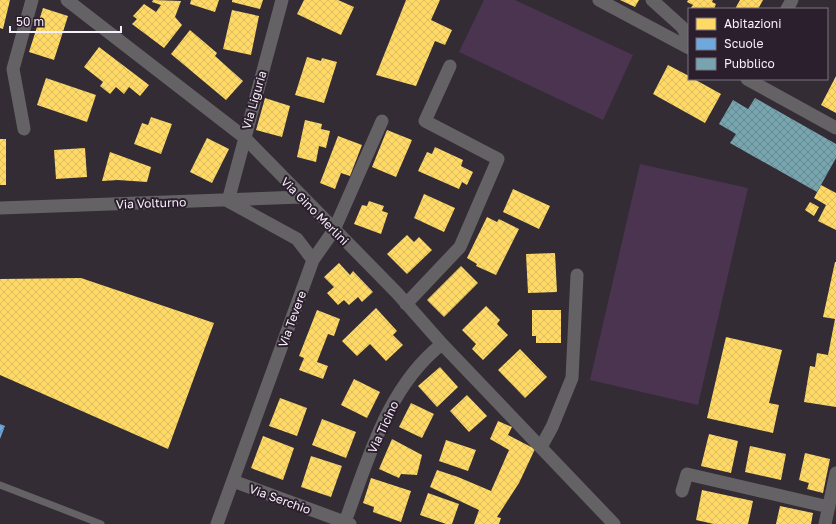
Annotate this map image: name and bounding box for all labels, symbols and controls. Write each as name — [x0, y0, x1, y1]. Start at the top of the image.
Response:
scale bar — [10, 8, 121, 34]
legend — [688, 8, 828, 80]
text: 50 m — [16, 14, 44, 29]
text: Abitazioni — [724, 16, 781, 31]
text: Scuole — [724, 36, 763, 51]
text: Pubblico — [724, 56, 775, 71]
street label: Via Liguria — [238, 69, 270, 131]
street label: Via Gino Merlini — [278, 174, 352, 248]
street label: Via Volturno — [116, 194, 186, 212]
street label: Via Tevere — [275, 289, 309, 349]
street label: Via Ticino — [364, 398, 402, 456]
street label: Via Serchio — [247, 481, 313, 517]

